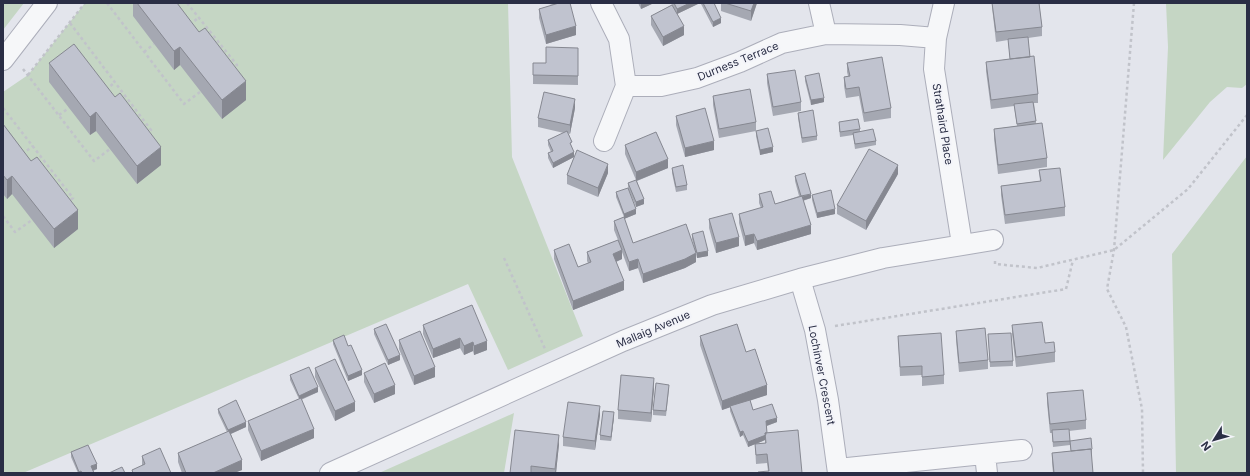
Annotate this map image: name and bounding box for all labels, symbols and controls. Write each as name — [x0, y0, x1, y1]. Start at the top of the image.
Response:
street label: Durness Terrace — [695, 38, 781, 84]
street label: Strathaird Place — [930, 82, 956, 166]
street label: Mallaig Avenue — [614, 307, 692, 351]
street label: Lochinver Crescent — [805, 324, 839, 426]
north arrow — [1194, 420, 1234, 460]
text: N — [1198, 438, 1214, 454]

